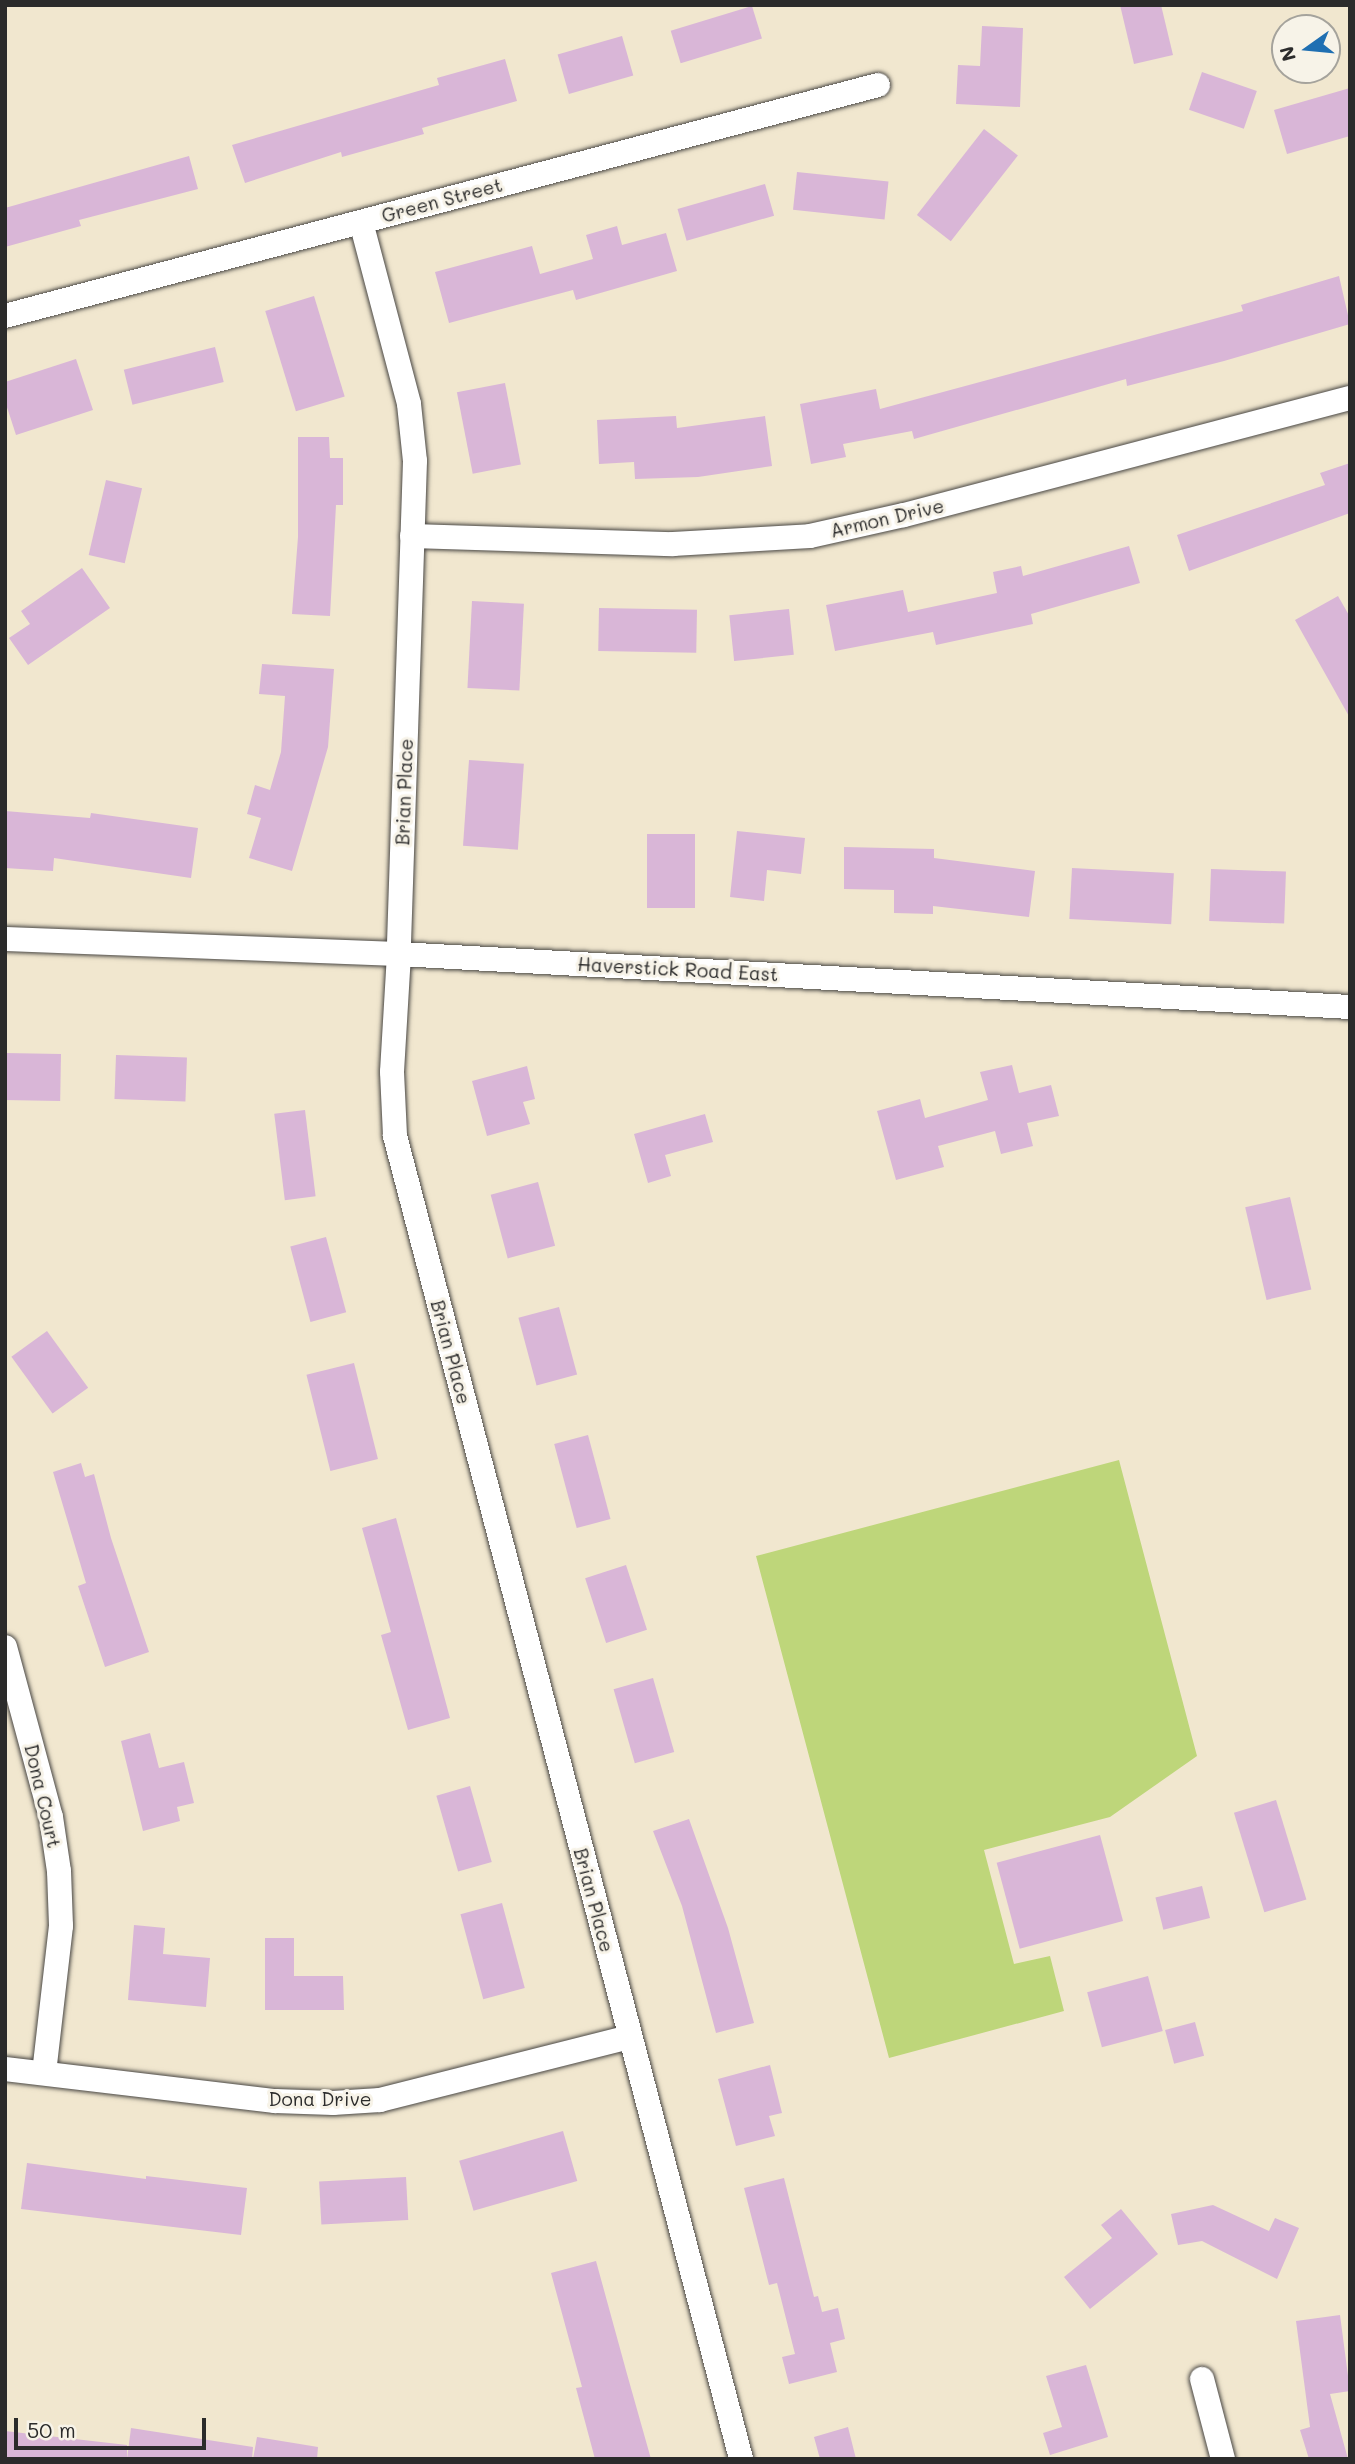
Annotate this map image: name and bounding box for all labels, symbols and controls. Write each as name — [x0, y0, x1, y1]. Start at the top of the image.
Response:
north arrow — [1271, 14, 1341, 84]
text: N — [1273, 44, 1301, 64]
street label: Green Street — [379, 173, 505, 227]
street label: Armon Drive — [828, 494, 946, 542]
street label: Brian Place — [391, 738, 417, 846]
street label: Haverstick Road East — [577, 952, 779, 986]
street label: Brian Place — [426, 1297, 476, 1407]
street label: Dona Court — [20, 1742, 66, 1850]
street label: Brian Place — [569, 1845, 619, 1955]
street label: Dona Drive — [269, 2088, 371, 2110]
scale bar — [18, 2404, 210, 2448]
text: 50 m — [27, 2416, 76, 2443]

